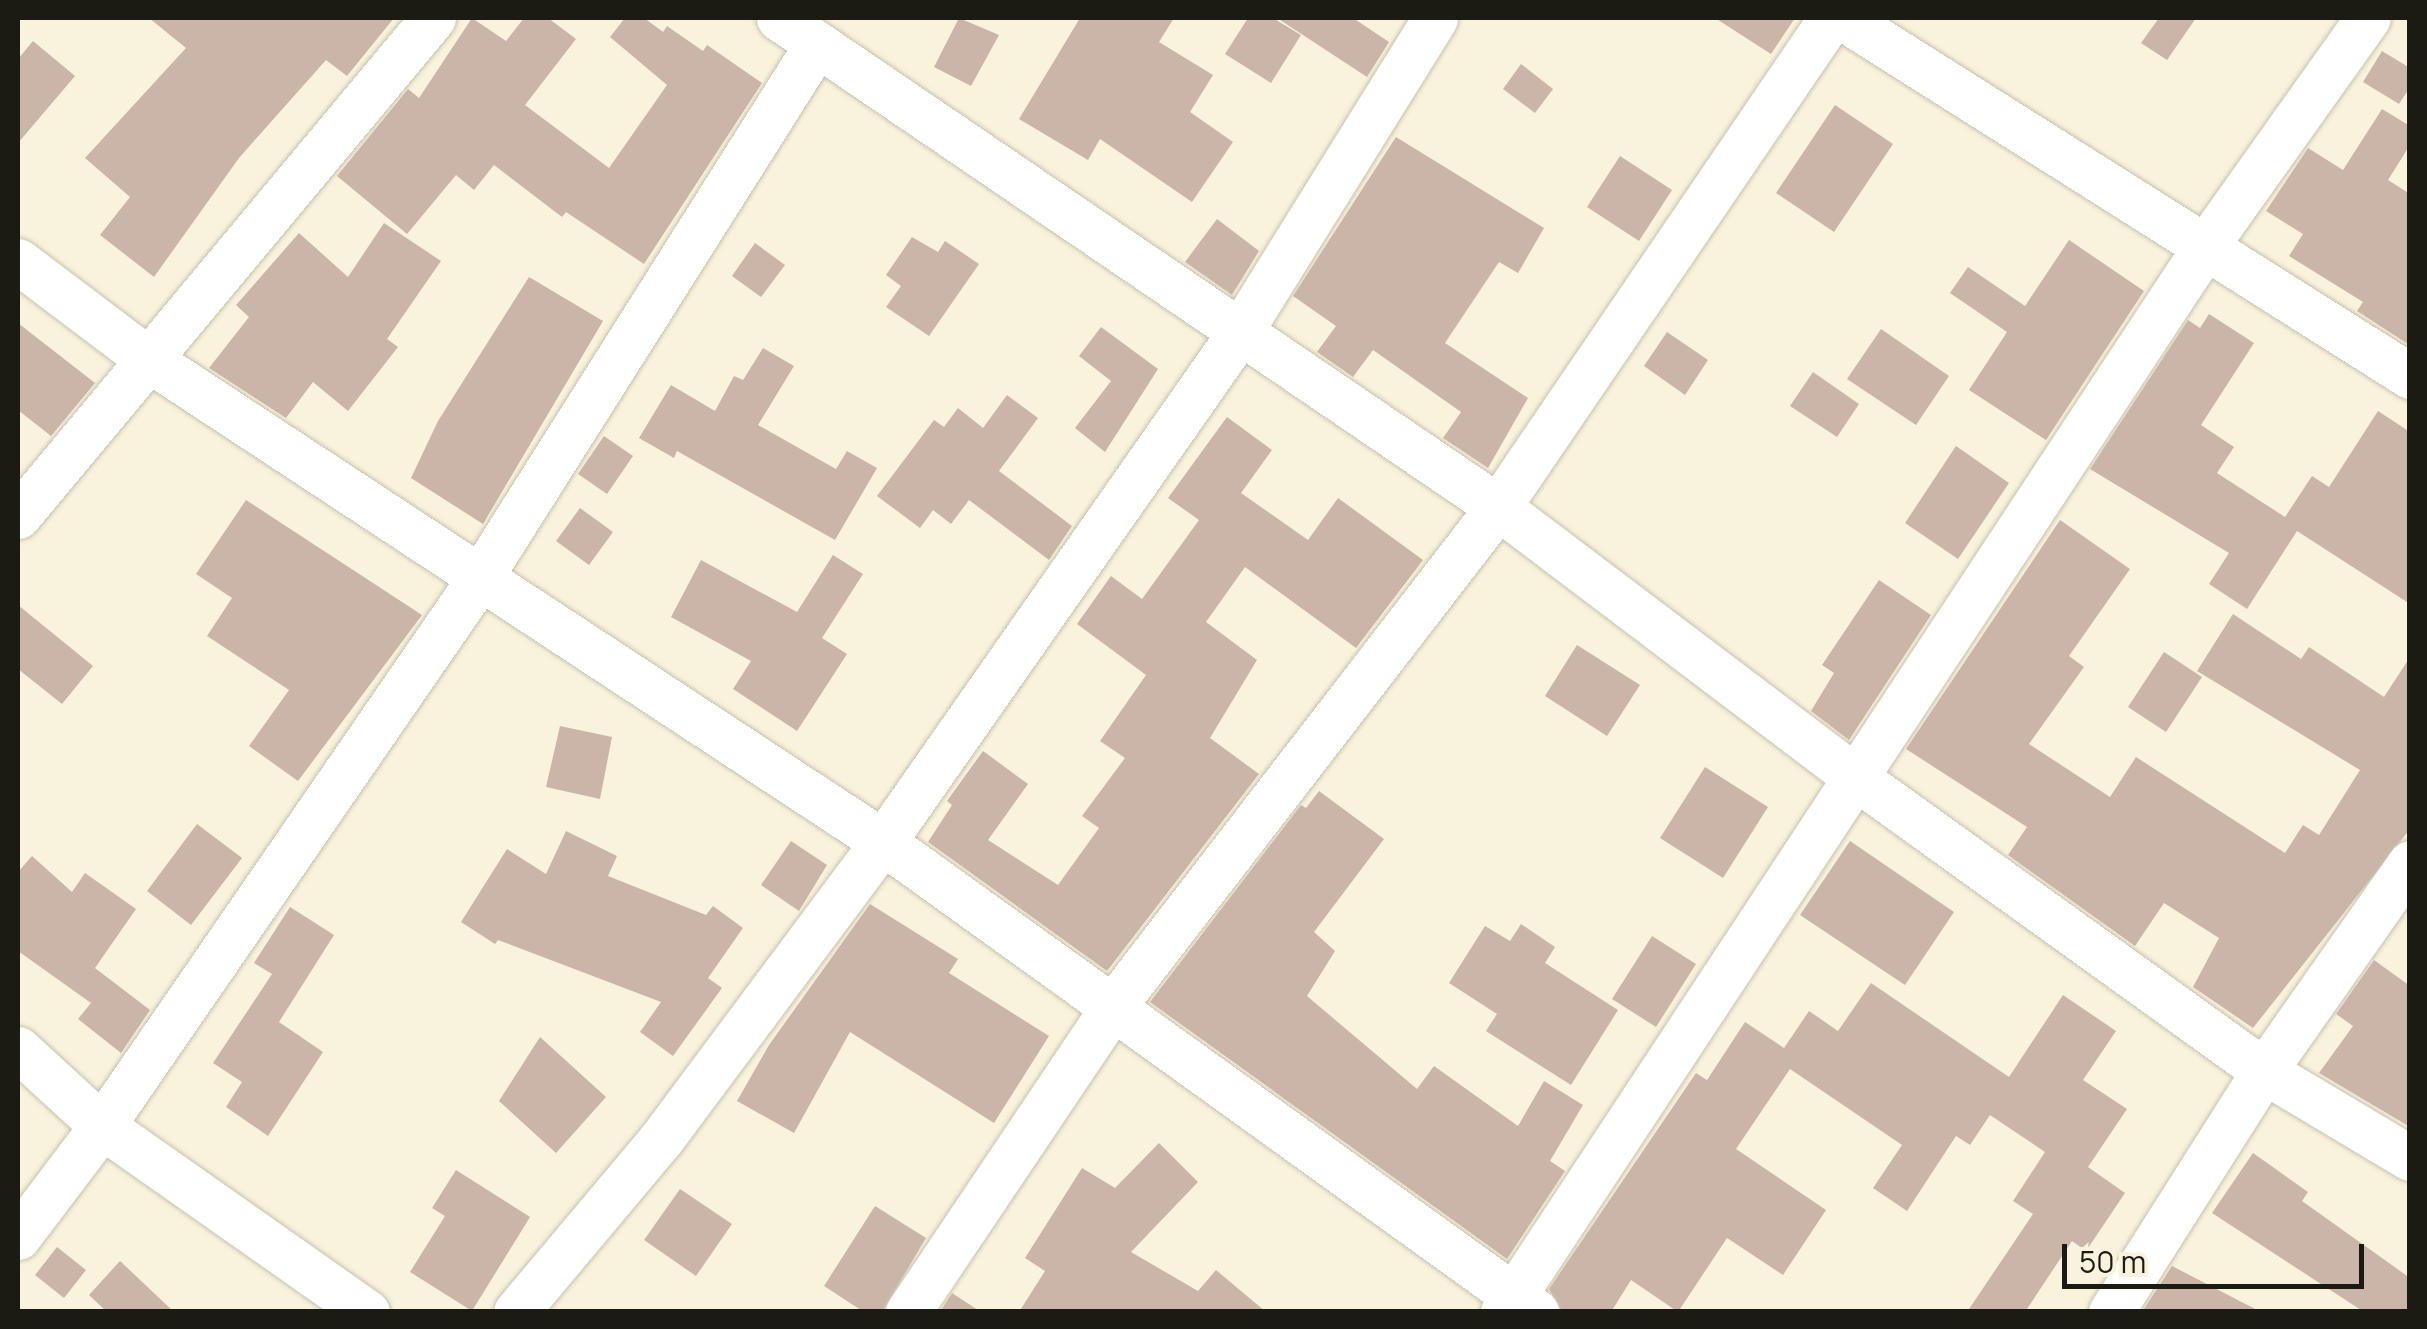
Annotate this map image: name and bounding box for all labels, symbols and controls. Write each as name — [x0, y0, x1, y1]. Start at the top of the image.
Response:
scale bar — [2067, 1224, 2370, 1286]
text: 50 m — [2079, 1241, 2146, 1282]

